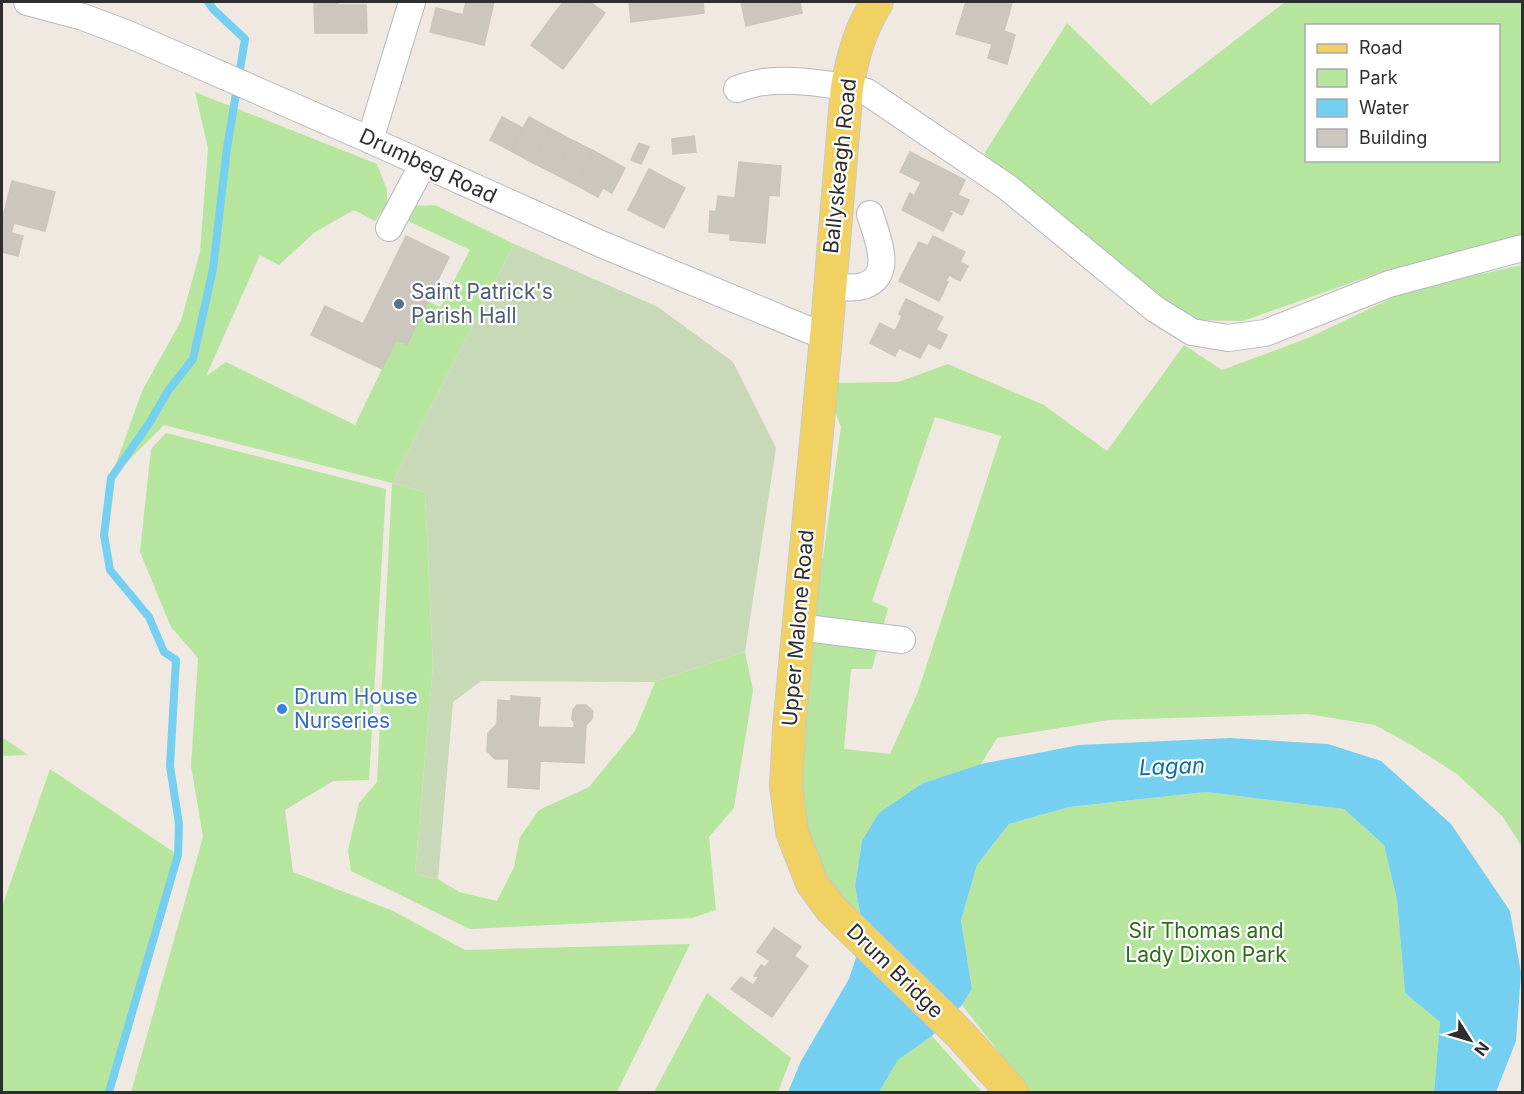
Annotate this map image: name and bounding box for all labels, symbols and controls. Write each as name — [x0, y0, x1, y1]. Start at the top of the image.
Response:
legend — [1305, 24, 1500, 162]
text: Road — [1359, 37, 1402, 58]
text: Park — [1359, 67, 1398, 88]
street label: Ballyskeagh Road — [818, 77, 861, 255]
text: Water — [1359, 97, 1409, 118]
street label: Drumbeg Road — [356, 123, 501, 208]
text: Building — [1359, 127, 1427, 148]
place label: Saint Patrick's Parish Hall — [411, 279, 553, 328]
marker: Saint Patrick's Parish Hall — [392, 297, 406, 311]
street label: Upper Malone Road — [776, 529, 819, 727]
place label: Drum House Nurseries — [294, 684, 418, 733]
marker: Drum House Nurseries — [275, 702, 289, 716]
water label: Lagan — [1139, 752, 1205, 780]
street label: Drum Bridge — [842, 918, 949, 1023]
park label: Sir Thomas and Lady Dixon Park — [1125, 918, 1287, 967]
north arrow — [1440, 1010, 1500, 1070]
text: N — [1470, 1038, 1494, 1060]

